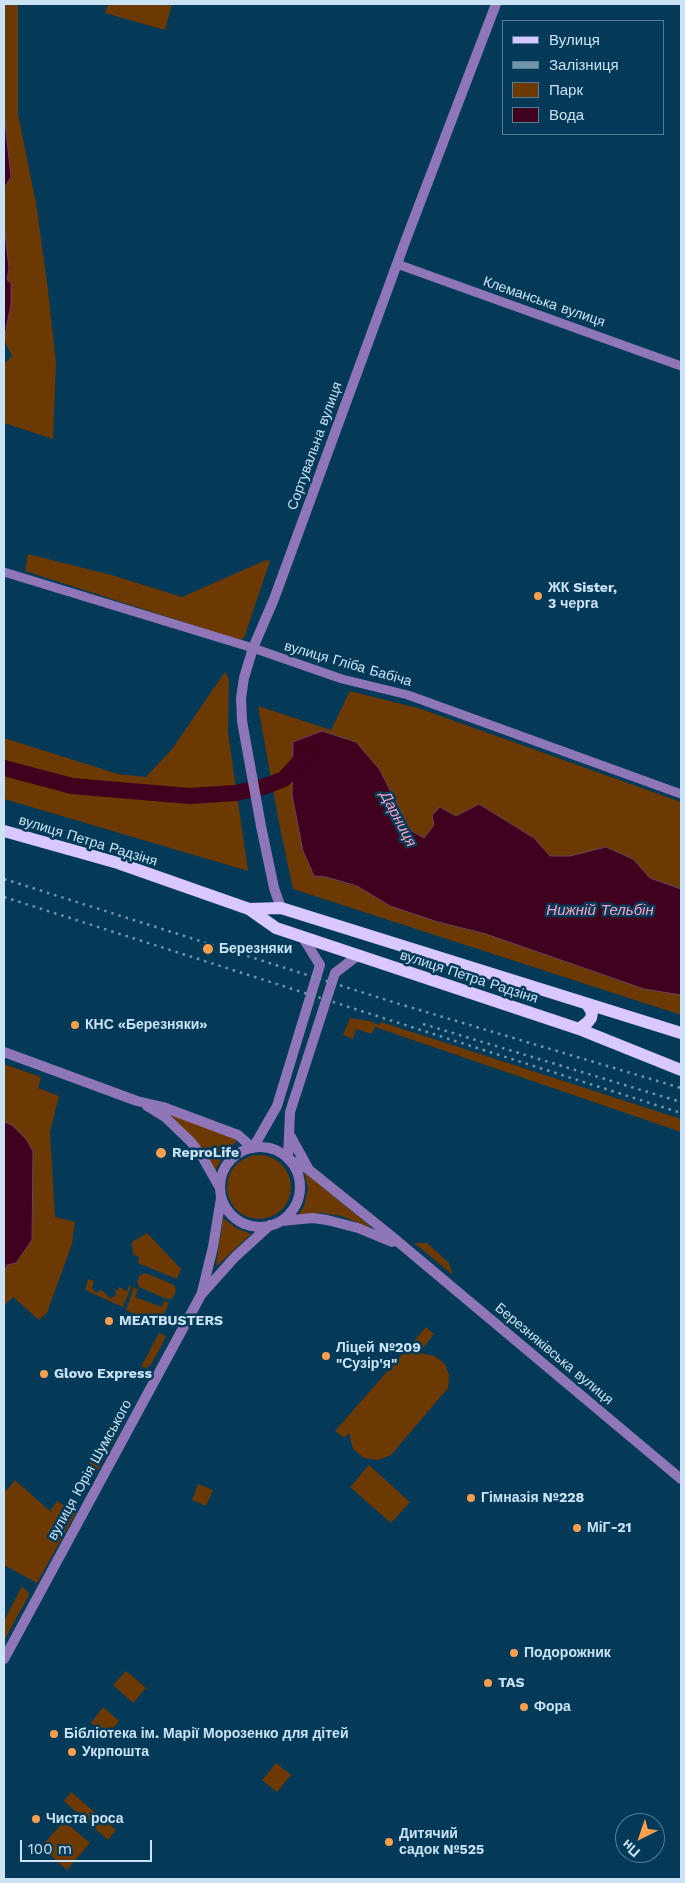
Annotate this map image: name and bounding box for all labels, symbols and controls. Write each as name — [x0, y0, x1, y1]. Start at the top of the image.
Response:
legend — [502, 20, 665, 135]
text: Вулиця — [549, 31, 600, 49]
text: Залізниця — [549, 56, 619, 74]
text: Парк — [549, 81, 583, 99]
text: Вода — [549, 106, 584, 124]
street label: Клеманська вулиця — [481, 273, 607, 331]
street label: Сортувальна вулиця — [284, 380, 346, 512]
place label: ЖК Sister, 3 черга — [548, 580, 617, 612]
marker: ЖК Sister, 3 черга — [532, 590, 544, 602]
street label: вулиця Гліба Бабіча — [282, 638, 414, 690]
water label: Дарниця — [376, 788, 420, 850]
street label: вулиця Петра Радзіня — [17, 812, 159, 870]
water label: Нижній Тельбін — [546, 902, 654, 920]
place label: Березняки — [219, 941, 292, 957]
marker: Березняки — [201, 942, 215, 956]
street label: вулиця Петра Радзіня — [398, 947, 540, 1007]
place label: КНС «Березняки» — [85, 1017, 208, 1033]
marker: КНС «Березняки» — [69, 1019, 81, 1031]
place label: ReproLife — [172, 1145, 239, 1161]
marker: ReproLife — [154, 1146, 168, 1160]
street label: Березняківська вулиця — [491, 1300, 617, 1408]
place label: MEATBUSTERS — [119, 1313, 223, 1329]
marker: MEATBUSTERS — [103, 1315, 115, 1327]
place label: Ліцей №209 "Сузір'я" — [336, 1340, 421, 1372]
marker: Ліцей №209 "Сузір'я" — [320, 1350, 332, 1362]
place label: Glovo Express — [54, 1366, 152, 1382]
marker: Glovo Express — [38, 1368, 50, 1380]
street label: вулиця Юрія Шумського — [44, 1397, 136, 1543]
place label: Гімназія №228 — [481, 1490, 584, 1506]
marker: Гімназія №228 — [465, 1492, 477, 1504]
place label: МіГ-21 — [587, 1520, 632, 1536]
marker: МіГ-21 — [571, 1522, 583, 1534]
place label: Подорожник — [524, 1645, 611, 1661]
marker: Подорожник — [508, 1647, 520, 1659]
place label: TAS — [498, 1675, 524, 1691]
marker: TAS — [482, 1677, 494, 1689]
place label: Фора — [534, 1699, 571, 1715]
marker: Фора — [518, 1701, 530, 1713]
place label: Бібліотека ім. Марії Морозенко для дітей — [64, 1726, 348, 1742]
marker: Бібліотека ім. Марії Морозенко для дітей — [48, 1728, 60, 1740]
place label: Укрпошта — [82, 1744, 149, 1760]
marker: Укрпошта — [66, 1746, 78, 1758]
place label: Чиста роса — [46, 1811, 124, 1827]
marker: Чиста роса — [30, 1813, 42, 1825]
north arrow — [615, 1813, 665, 1863]
place label: Дитячий садок №525 — [399, 1826, 484, 1858]
scale bar — [22, 1830, 155, 1862]
marker: Дитячий садок №525 — [383, 1836, 395, 1848]
text: Пн — [619, 1836, 643, 1861]
text: 100 m — [28, 1840, 72, 1858]

